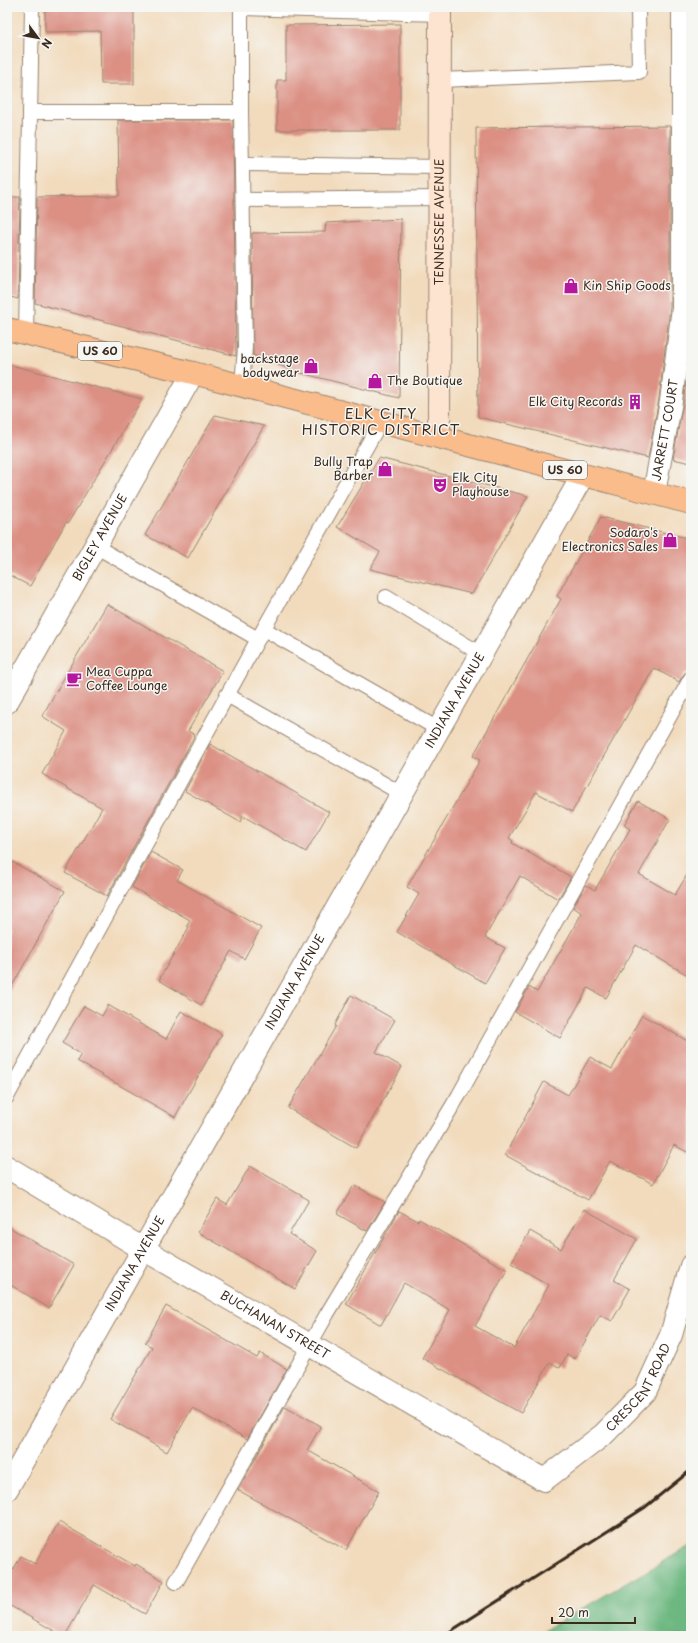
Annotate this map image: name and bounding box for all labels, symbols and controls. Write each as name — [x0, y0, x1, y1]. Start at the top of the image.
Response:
north arrow — [18, 18, 58, 58]
text: N — [37, 35, 56, 52]
street label: TENNESSEE AVENUE — [429, 159, 448, 285]
place label: Kin Ship Goods — [583, 276, 671, 294]
shop icon: Kin Ship Goods — [562, 277, 580, 295]
road number: US 60 — [78, 342, 122, 360]
place label: backstage bodywear — [240, 349, 300, 381]
shop icon: backstage bodywear — [302, 357, 320, 375]
place label: The Boutique — [387, 371, 463, 389]
shop icon: The Boutique — [366, 372, 384, 390]
street label: JARRETT COURT — [646, 377, 682, 482]
place label: Elk City Records — [529, 392, 624, 410]
building icon: Elk City Records — [626, 393, 644, 411]
district label: ELK CITY HISTORIC DISTRICT — [302, 403, 460, 440]
place label: Bully Trap Barber — [313, 452, 373, 484]
shop icon: Bully Trap Barber — [376, 460, 394, 478]
road number: US 60 — [543, 461, 587, 479]
place label: Elk City Playhouse — [452, 468, 510, 500]
theatre icon: Elk City Playhouse — [431, 476, 449, 494]
street label: BIGLEY AVENUE — [67, 490, 131, 584]
place label: Sodaro's Electronics Sales — [562, 523, 659, 555]
shop icon: Sodaro's Electronics Sales — [661, 531, 679, 549]
street label: INDIANA AVENUE — [420, 649, 488, 751]
place label: Mea Cuppa Coffee Lounge — [86, 662, 168, 694]
cafe icon: Mea Cuppa Coffee Lounge — [65, 670, 83, 688]
street label: INDIANA AVENUE — [260, 931, 328, 1033]
street label: INDIANA AVENUE — [100, 1212, 168, 1314]
street label: BUCHANAN STREET — [217, 1285, 334, 1363]
street label: CRESCENT ROAD — [601, 1340, 674, 1435]
scale bar — [552, 1599, 635, 1625]
text: 20 m — [558, 1603, 589, 1621]

